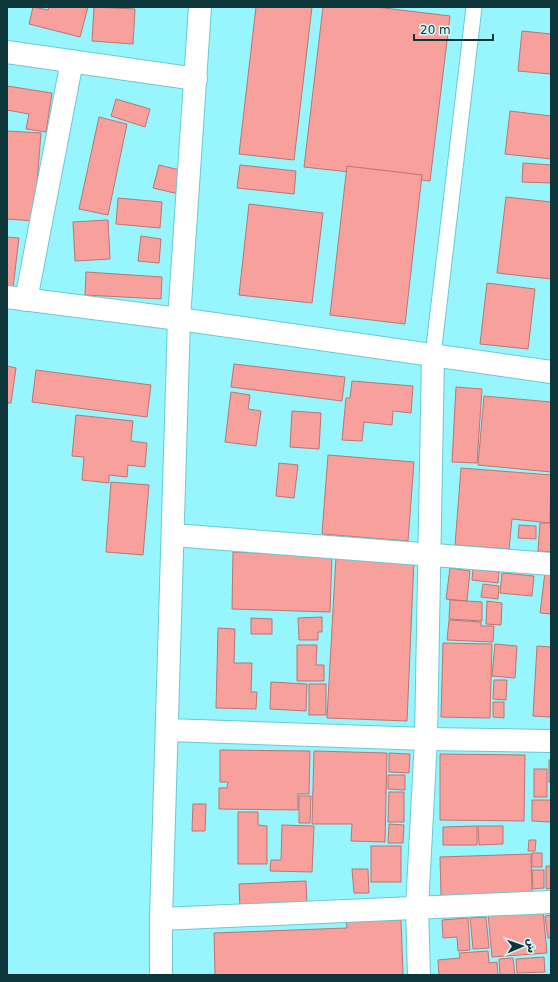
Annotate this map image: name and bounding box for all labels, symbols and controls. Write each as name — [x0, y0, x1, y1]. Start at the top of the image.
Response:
scale bar — [414, 16, 493, 42]
text: 20 m — [420, 23, 451, 37]
north arrow — [502, 926, 542, 966]
text: ش — [525, 938, 538, 953]

